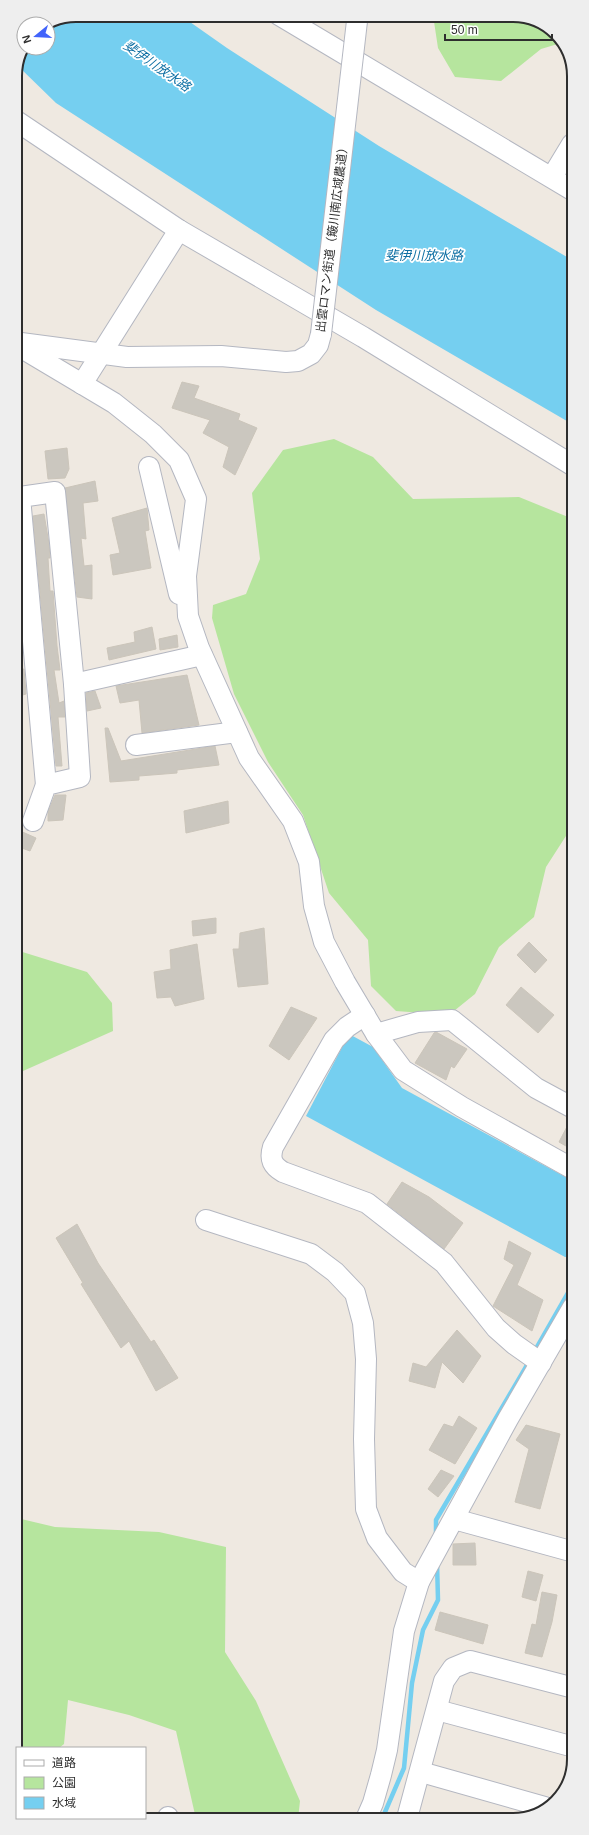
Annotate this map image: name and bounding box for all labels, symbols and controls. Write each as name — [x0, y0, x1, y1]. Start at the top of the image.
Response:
north arrow — [16, 16, 56, 56]
scale bar — [445, 16, 552, 42]
text: 50 m — [451, 23, 478, 37]
text: N — [20, 33, 33, 45]
water label: 斐伊川放水路 — [121, 37, 194, 95]
street label: 出雲ロマン街道（簸川南広域農道） — [313, 141, 351, 333]
water label: 斐伊川放水路 — [385, 248, 464, 263]
legend — [16, 1747, 146, 1819]
text: 道路 — [52, 1756, 76, 1770]
text: 公園 — [52, 1776, 76, 1790]
text: 水域 — [52, 1796, 76, 1810]

